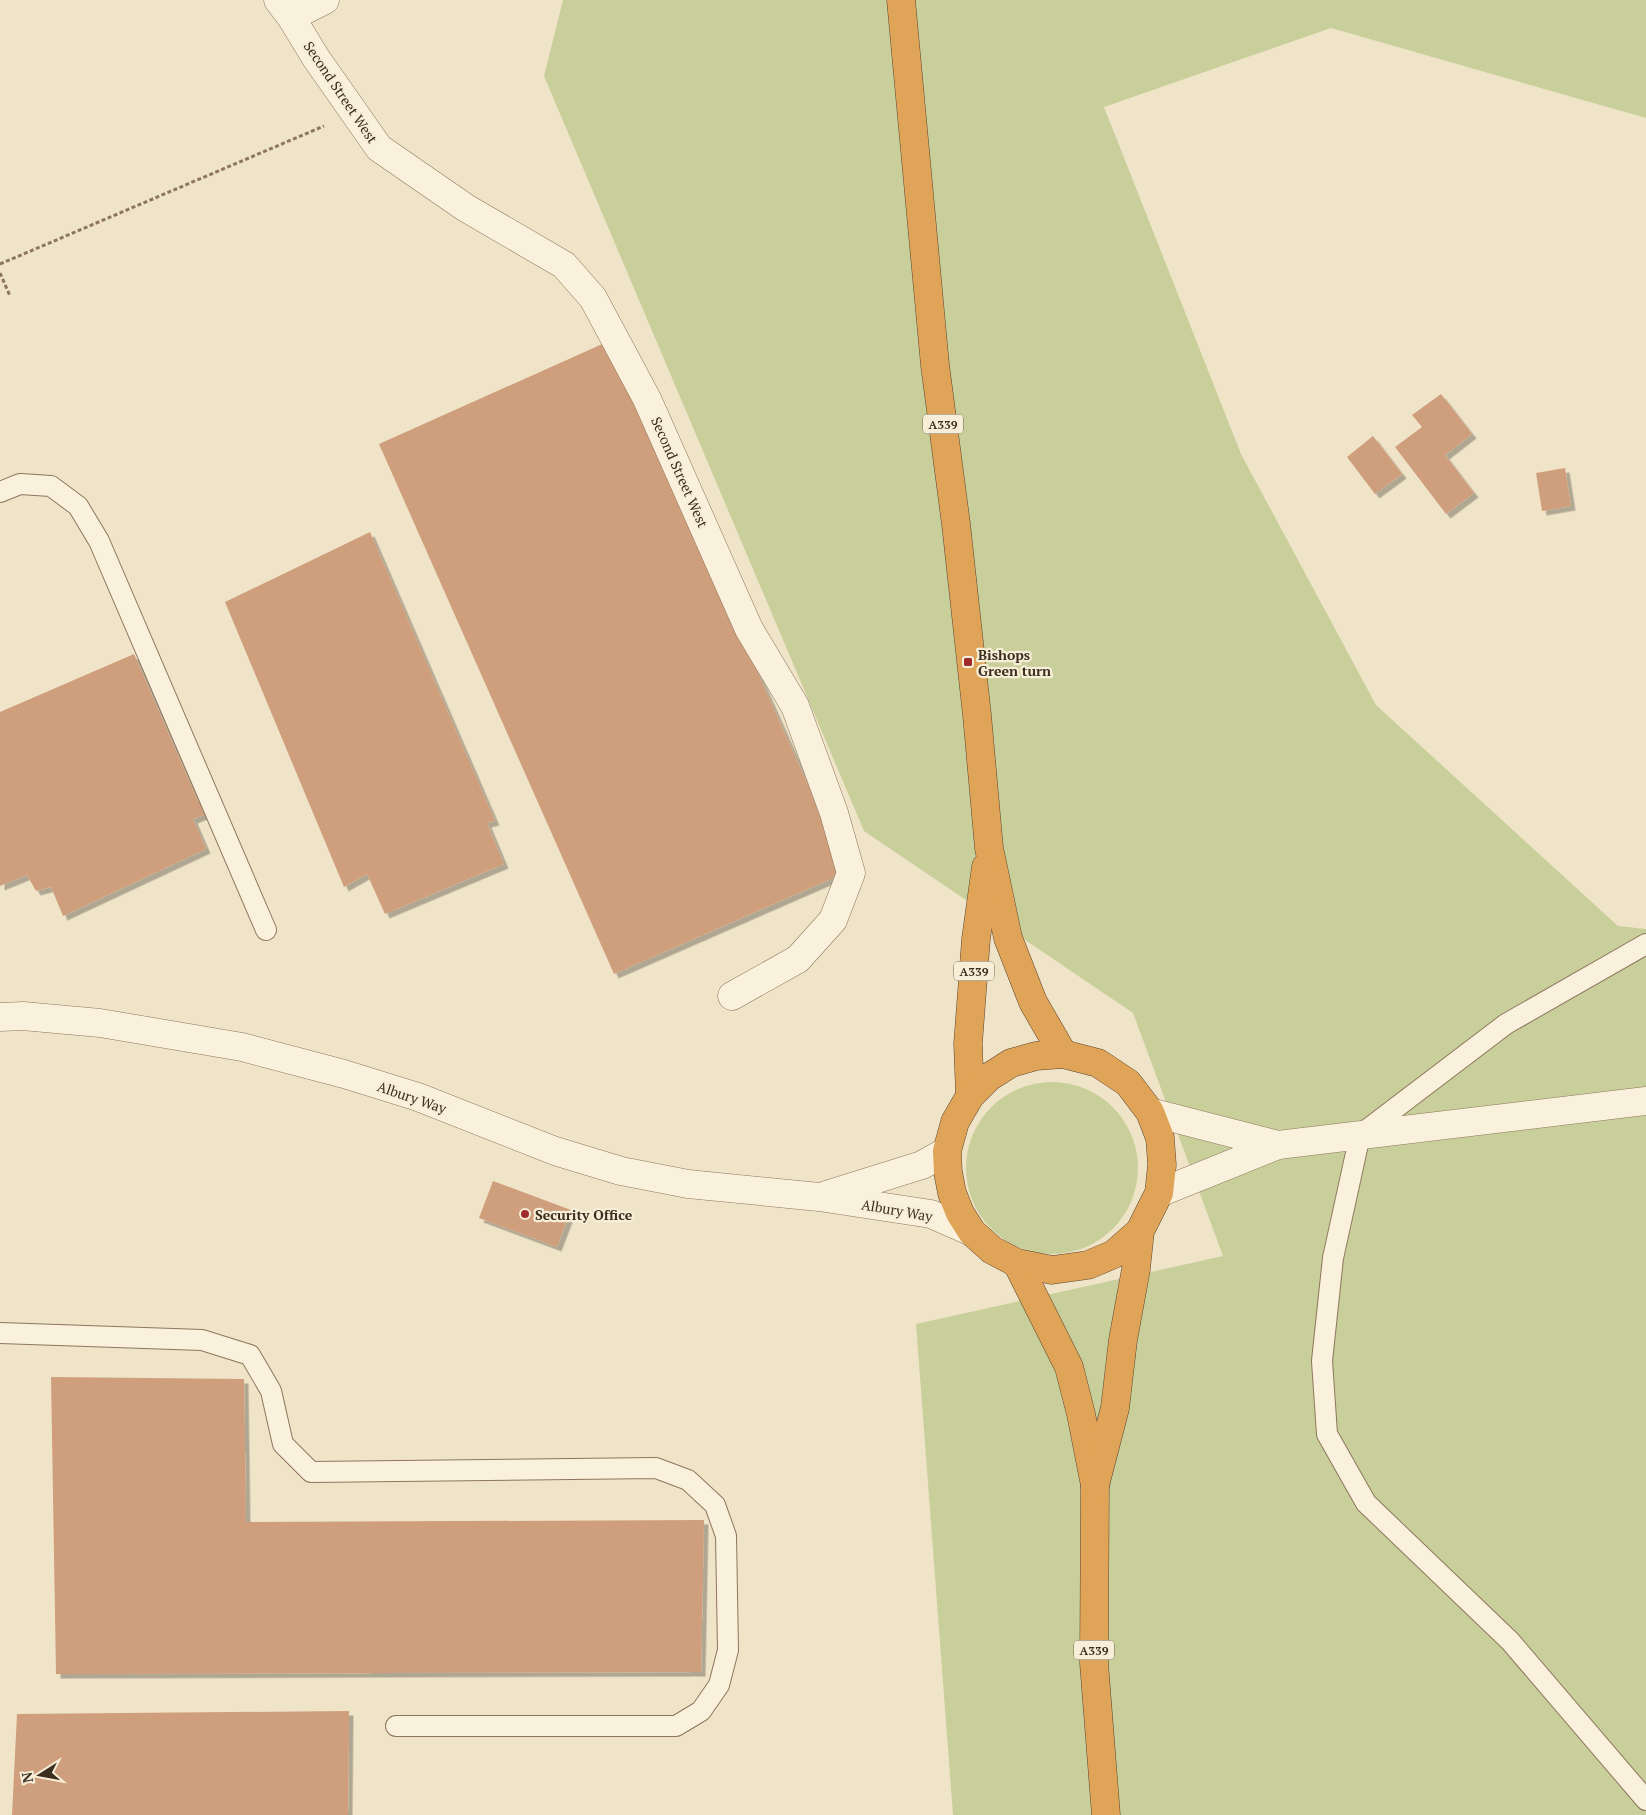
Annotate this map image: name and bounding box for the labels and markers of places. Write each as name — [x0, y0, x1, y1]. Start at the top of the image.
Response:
place label: Bishops Green turn — [978, 645, 1051, 680]
marker: Bishops Green turn — [962, 656, 974, 668]
place label: Security Office — [535, 1205, 633, 1224]
marker: Security Office — [519, 1208, 531, 1220]

